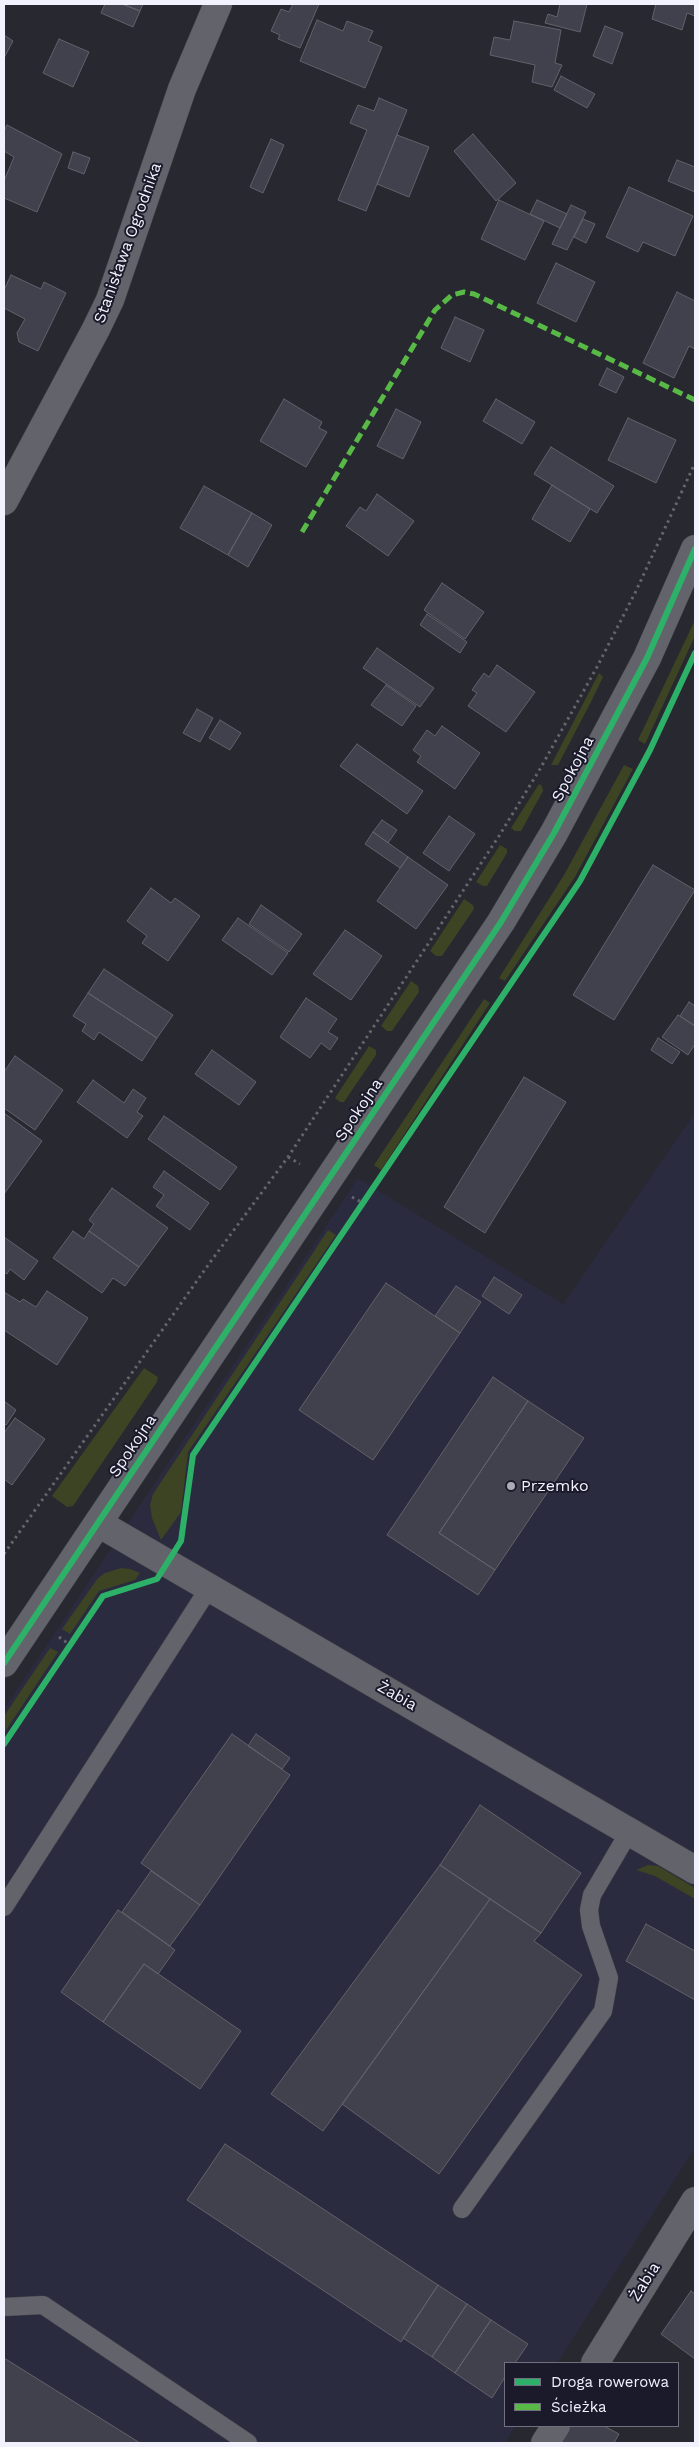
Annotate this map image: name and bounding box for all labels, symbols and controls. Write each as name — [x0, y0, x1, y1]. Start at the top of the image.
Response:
street label: Stanisława Ogrodnika — [90, 160, 166, 326]
street label: Spokojna — [548, 733, 598, 805]
street label: Spokojna — [331, 1075, 387, 1145]
street label: Spokojna — [105, 1411, 161, 1481]
place label: Przemko — [521, 1476, 589, 1496]
marker: Przemko — [505, 1480, 517, 1492]
street label: Żabia — [374, 1677, 420, 1715]
street label: Żabia — [626, 2259, 664, 2305]
legend — [504, 2362, 679, 2427]
text: Droga rowerowa — [551, 2373, 669, 2391]
text: Ścieżka — [551, 2398, 607, 2416]

